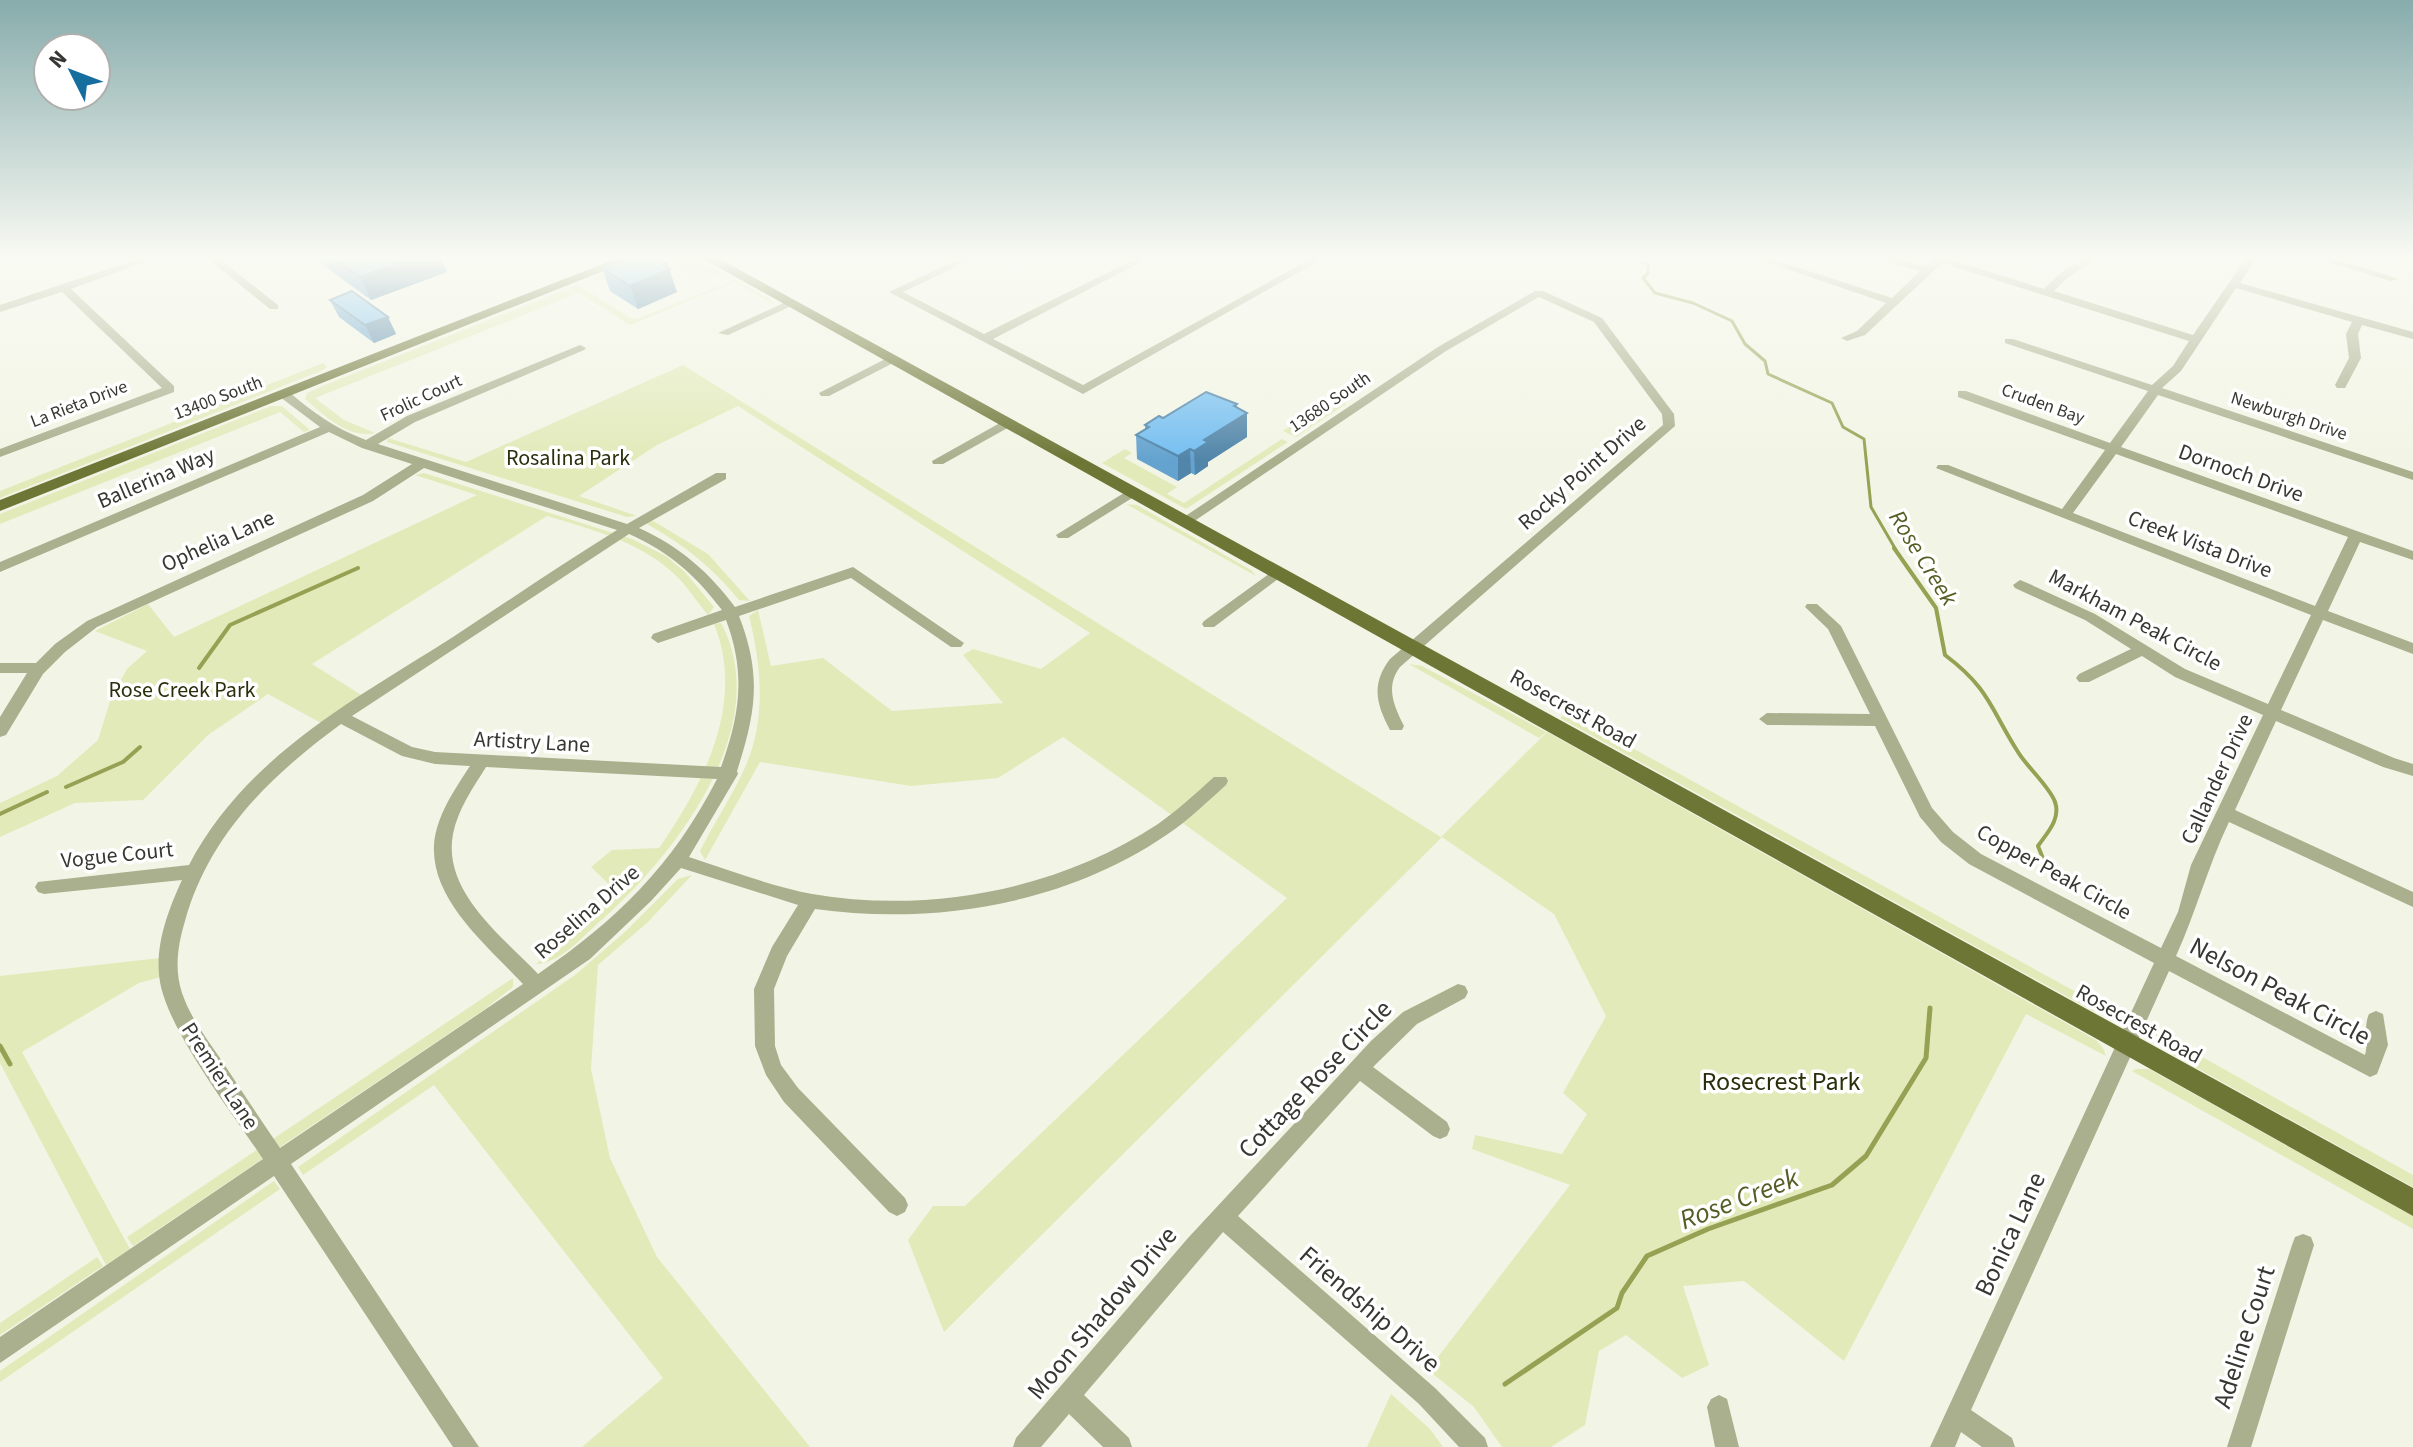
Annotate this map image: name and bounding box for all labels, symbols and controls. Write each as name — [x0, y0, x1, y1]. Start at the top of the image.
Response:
north arrow — [32, 32, 112, 112]
text: N — [41, 43, 75, 75]
street label: 13680 South — [1284, 366, 1376, 438]
street label: Frolic Court — [376, 368, 466, 428]
street label: 13400 South — [170, 370, 266, 426]
street label: La Rieta Drive — [27, 374, 131, 434]
street label: Cruden Bay — [1998, 377, 2089, 431]
street label: Newburgh Drive — [2228, 385, 2350, 447]
street label: Rocky Point Drive — [1511, 408, 1653, 538]
street label: Dornoch Drive — [2174, 436, 2308, 510]
street label: Ballerina Way — [92, 439, 220, 517]
park label: Rosalina Park — [506, 442, 630, 474]
street label: Ophelia Lane — [156, 502, 280, 580]
street label: Creek Vista Drive — [2123, 502, 2277, 586]
water label: Rose Creek — [1880, 503, 1966, 613]
street label: Markham Peak Circle — [2043, 561, 2227, 679]
street label: Rosecrest Road — [1504, 661, 1642, 757]
park label: Rose Creek Park — [109, 674, 256, 706]
street label: Callander Drive — [2173, 708, 2261, 850]
street label: Artistry Lane — [473, 723, 591, 761]
street label: Copper Peak Circle — [1971, 816, 2137, 928]
street label: Vogue Court — [59, 833, 175, 877]
street label: Roselina Drive — [527, 857, 647, 967]
street label: Nelson Peak Circle — [2183, 928, 2377, 1054]
street label: Rosecrest Road — [2070, 976, 2208, 1072]
street label: Cottage Rose Circle — [1229, 991, 1401, 1167]
street label: Premier Lane — [173, 1016, 267, 1136]
park label: Rosecrest Park — [1702, 1063, 1861, 1100]
water label: Rose Creek — [1674, 1158, 1805, 1240]
street label: Bonica Lane — [1965, 1166, 2055, 1302]
street label: Moon Shadow Drive — [1018, 1218, 1186, 1408]
street label: Friendship Drive — [1291, 1237, 1449, 1381]
street label: Adeline Court — [2204, 1261, 2284, 1413]

